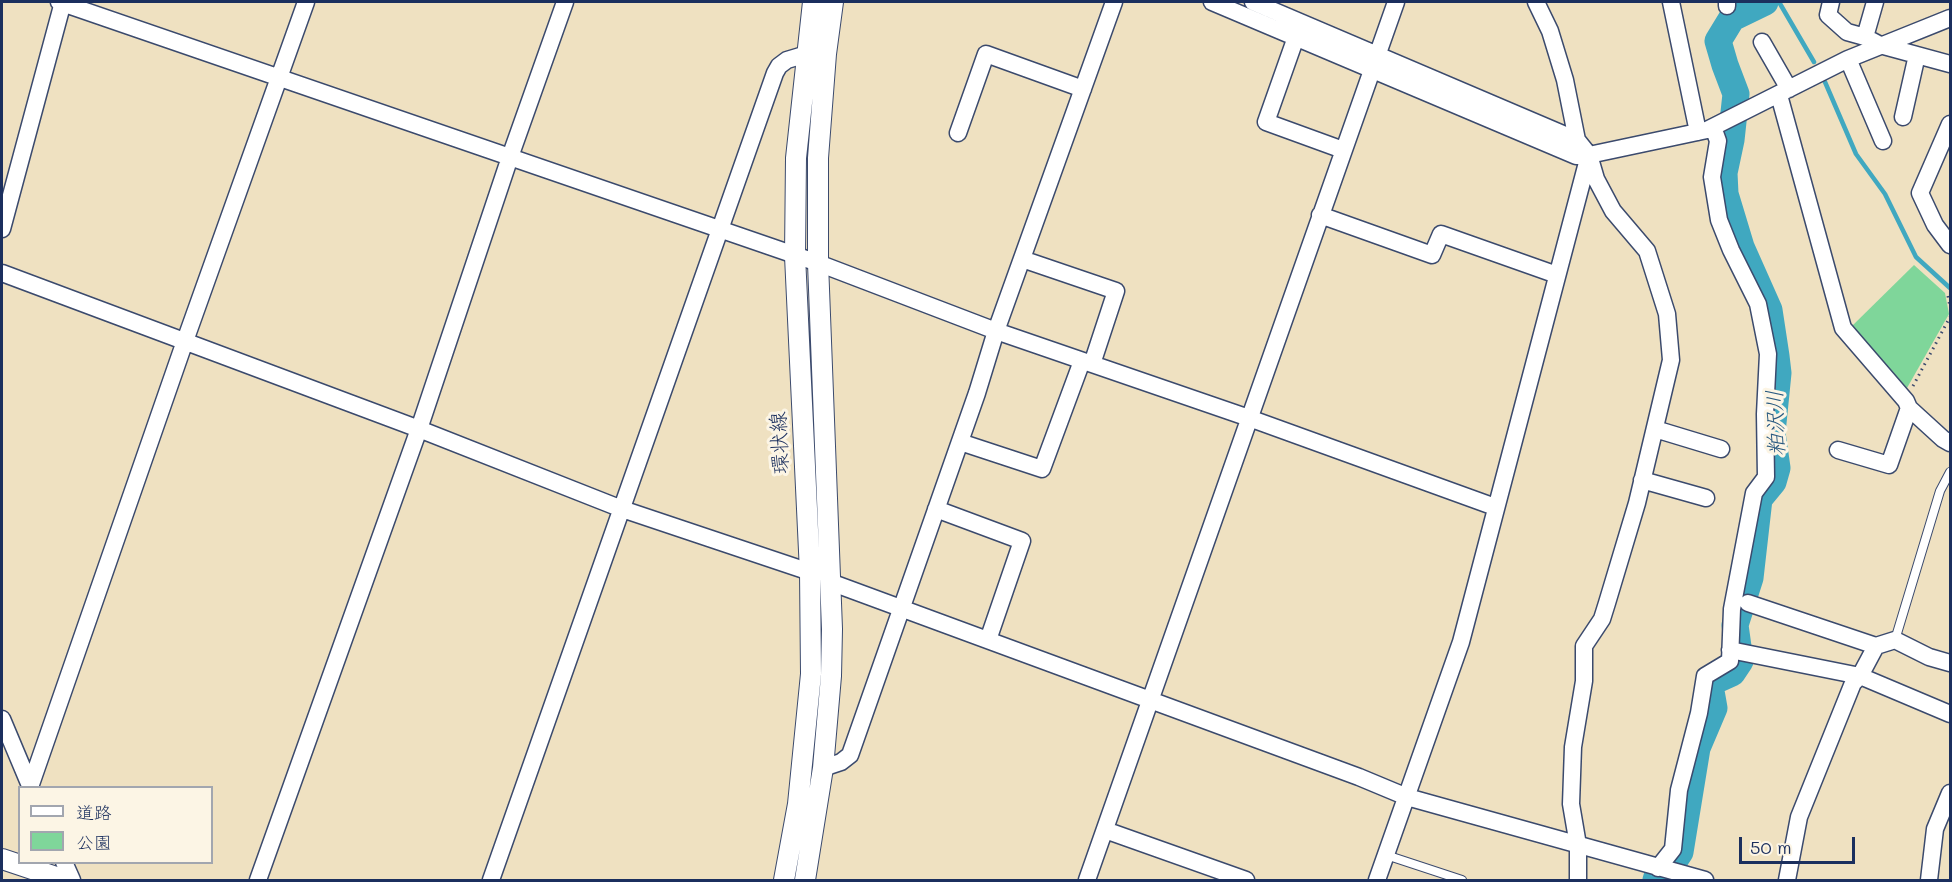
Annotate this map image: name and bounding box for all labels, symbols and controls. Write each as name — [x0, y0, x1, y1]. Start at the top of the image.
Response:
water label: 粕沢川 — [1762, 390, 1790, 456]
street label: 環状線 — [766, 411, 794, 475]
legend — [18, 786, 213, 864]
text: 道路 — [76, 800, 112, 824]
scale bar — [1742, 825, 1858, 863]
text: 公園 — [76, 830, 112, 854]
text: 50 m — [1750, 835, 1792, 859]

